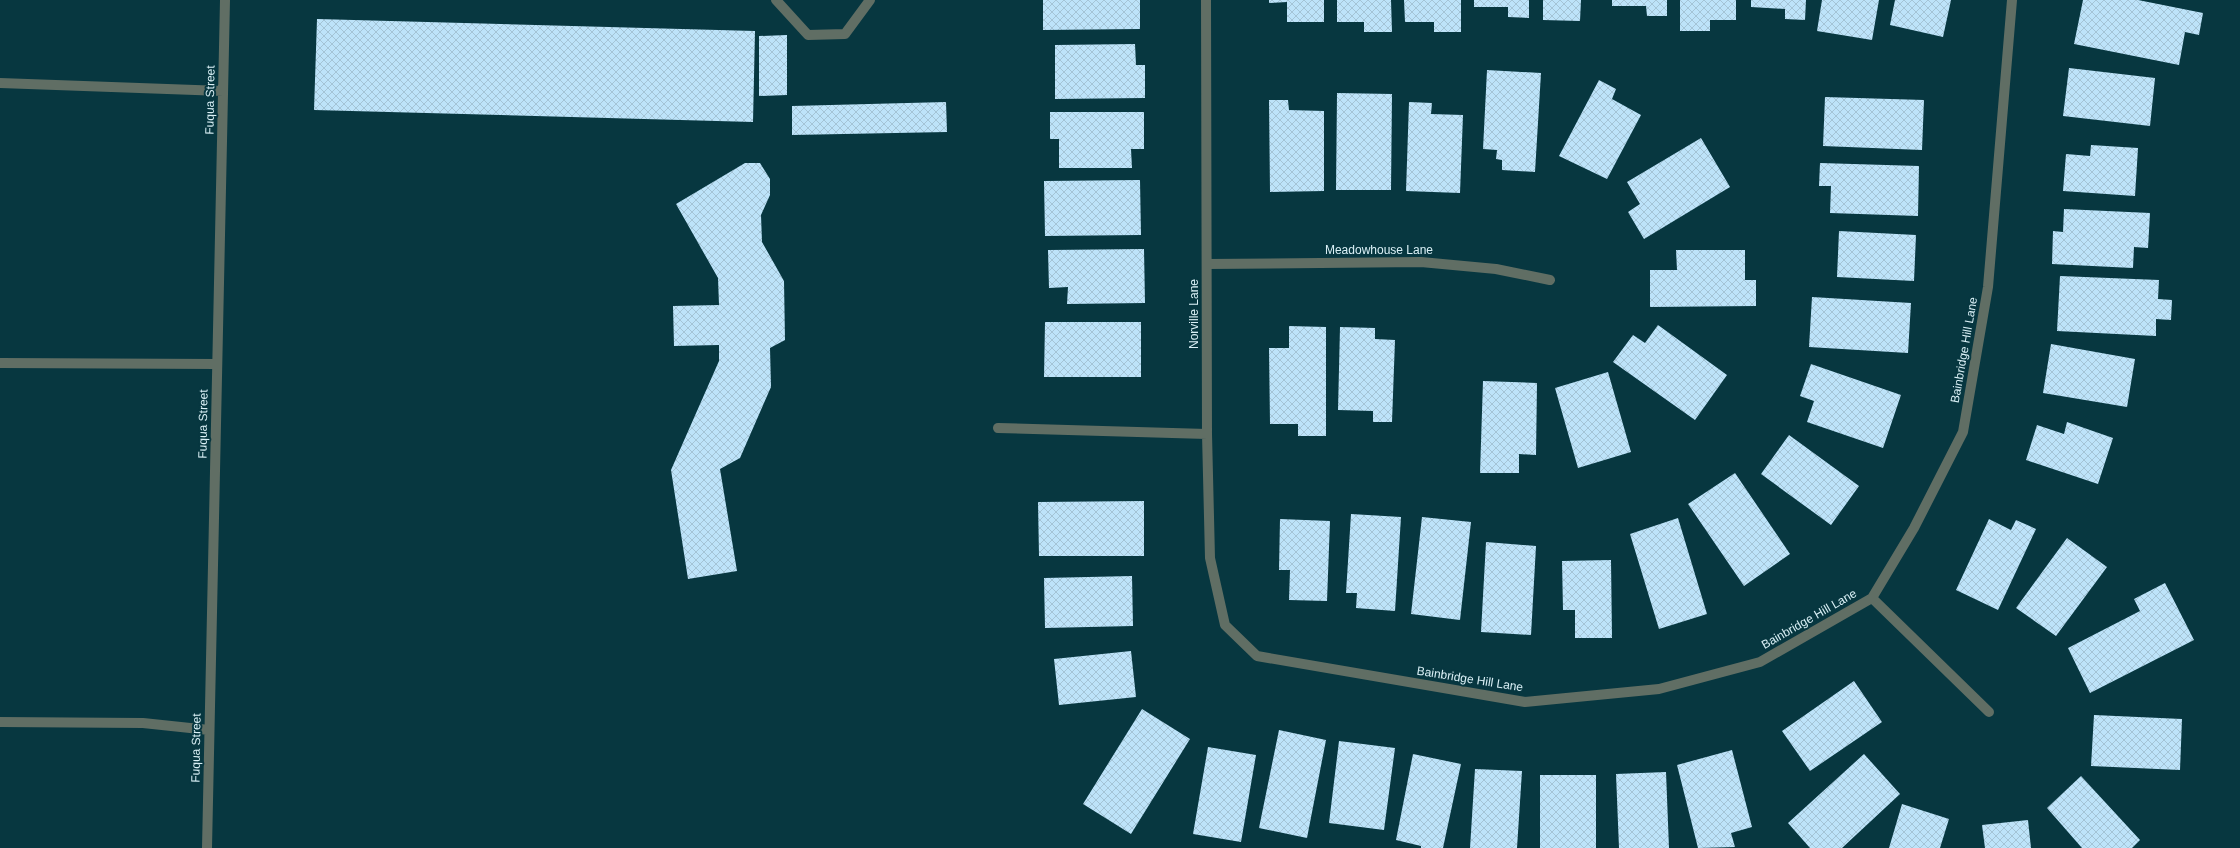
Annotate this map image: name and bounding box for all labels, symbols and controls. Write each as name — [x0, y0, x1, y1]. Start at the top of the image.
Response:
street label: Fuqua Street — [202, 65, 218, 135]
street label: Meadowhouse Lane — [1325, 243, 1433, 257]
street label: Norville Lane — [1187, 279, 1201, 349]
street label: Bainbridge Hill Lane — [1948, 296, 1980, 404]
street label: Fuqua Street — [195, 389, 211, 459]
street label: Bainbridge Hill Lane — [1759, 586, 1859, 652]
street label: Bainbridge Hill Lane — [1416, 664, 1524, 694]
street label: Fuqua Street — [188, 713, 204, 783]

